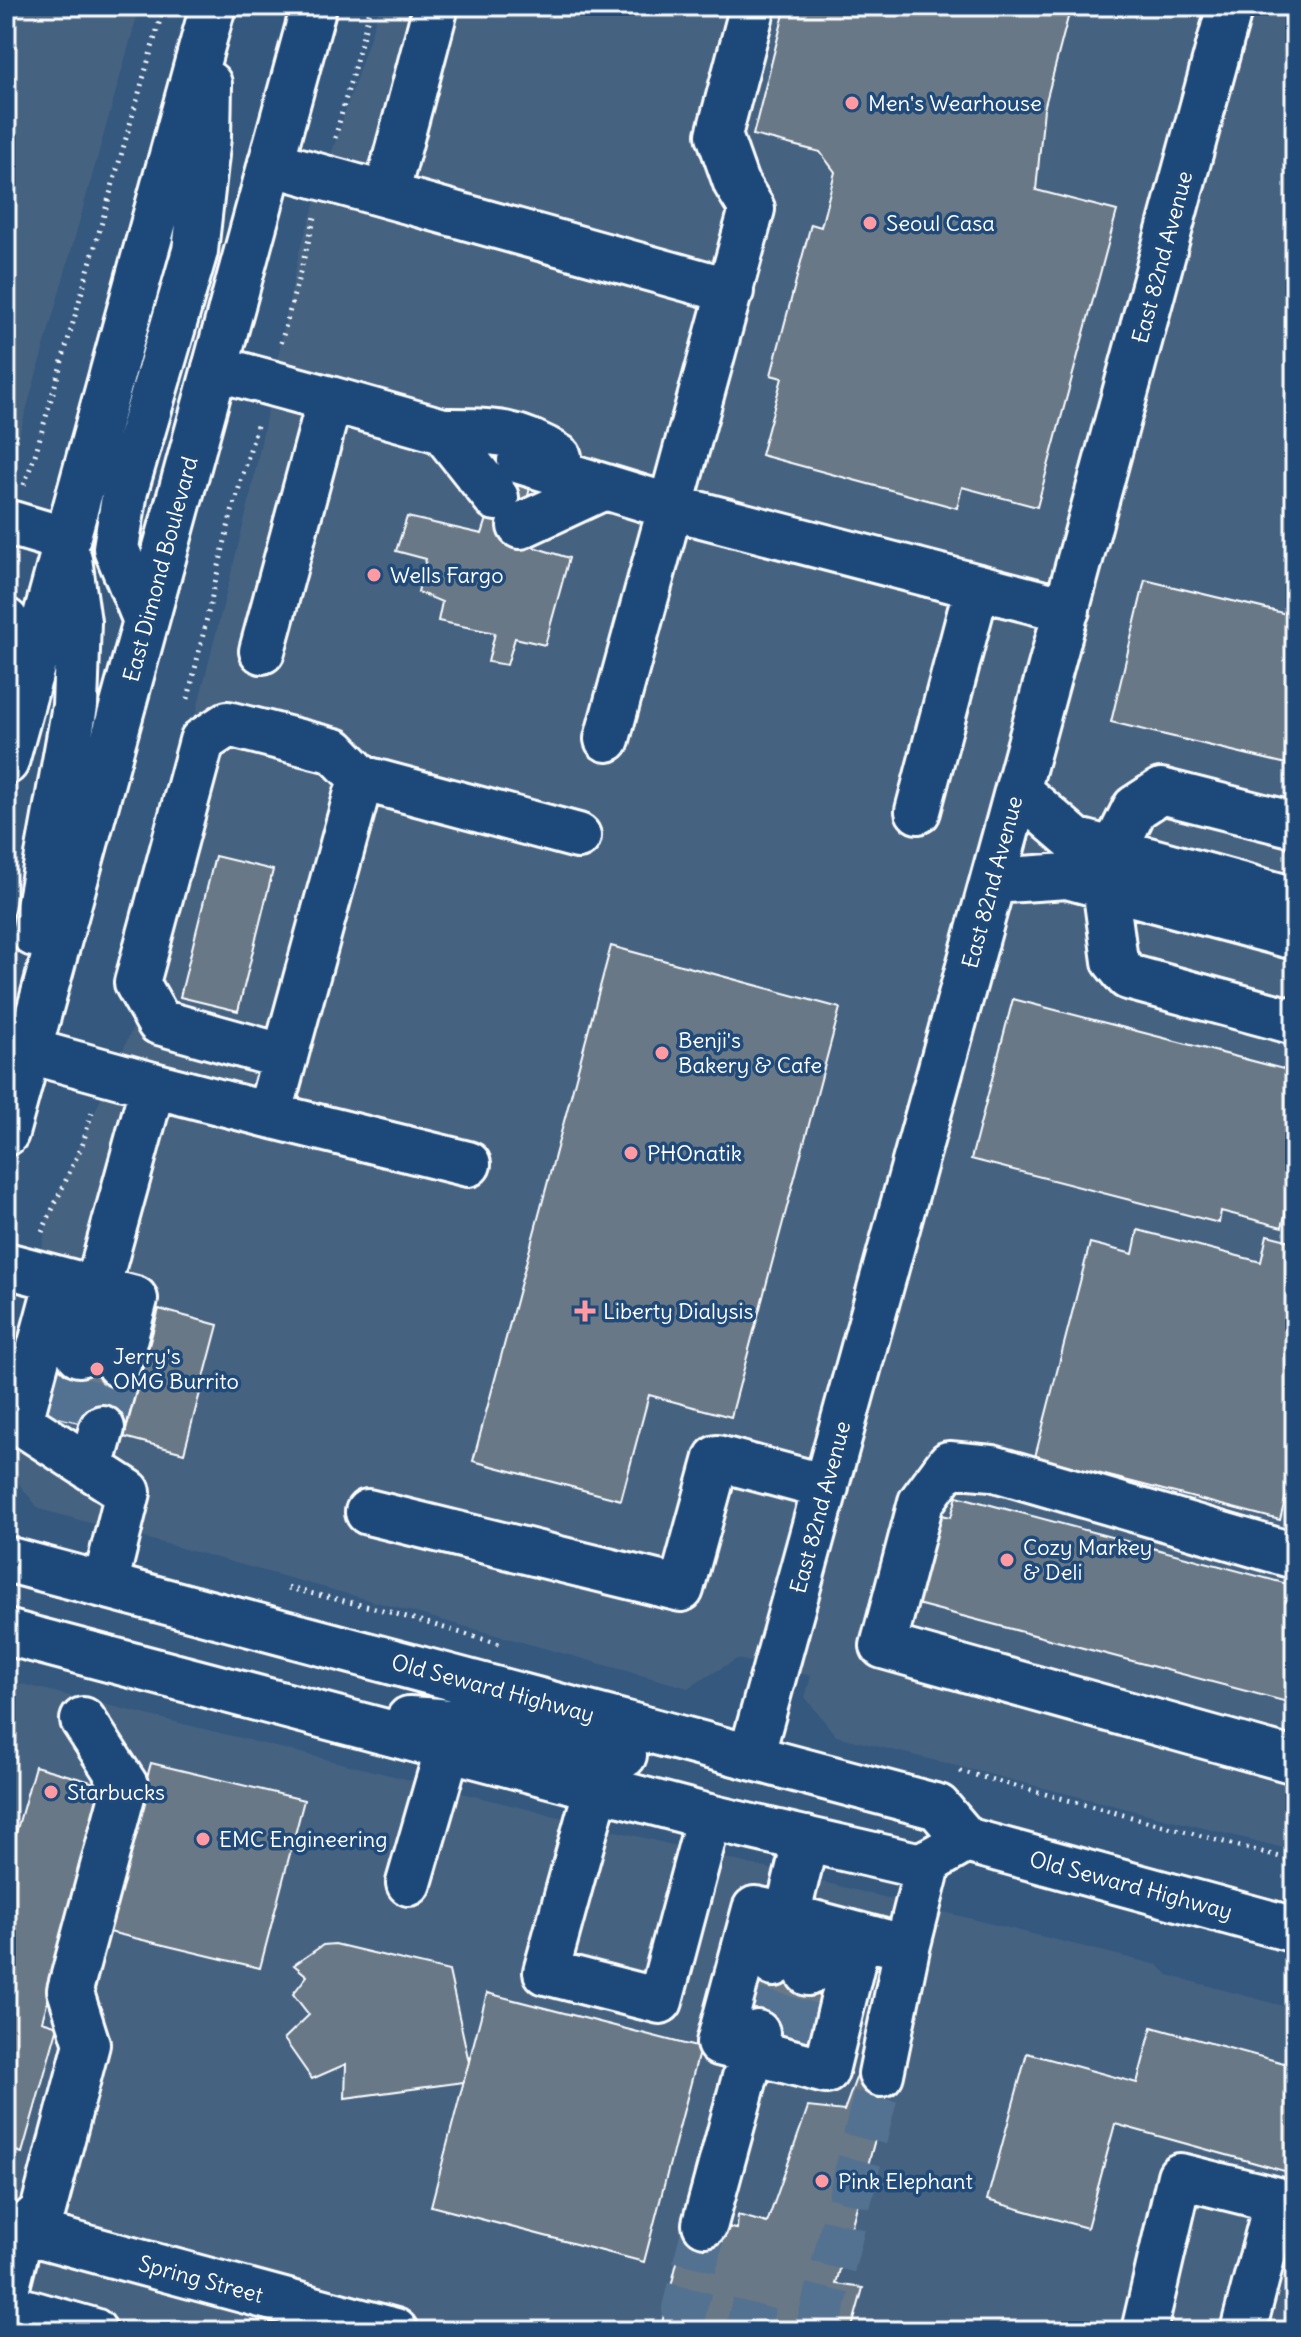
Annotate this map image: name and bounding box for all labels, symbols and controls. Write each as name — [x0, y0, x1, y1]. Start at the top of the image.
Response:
place label: Men's Wearhouse — [868, 89, 1042, 117]
marker: Men's Wearhouse — [843, 94, 861, 112]
street label: East 82nd Avenue — [1126, 168, 1198, 346]
place label: Seoul Casa — [886, 209, 995, 237]
marker: Seoul Casa — [861, 214, 879, 232]
street label: East Dimond Boulevard — [116, 453, 204, 685]
place label: Wells Fargo — [390, 561, 504, 589]
marker: Wells Fargo — [365, 566, 383, 584]
street label: East 82nd Avenue — [956, 793, 1028, 971]
place label: Benji's Bakery & Cafe — [678, 1026, 822, 1079]
marker: Benji's Bakery & Cafe — [653, 1044, 671, 1062]
place label: PHOnatik — [647, 1139, 742, 1167]
marker: PHOnatik — [622, 1144, 640, 1162]
place label: Liberty Dialysis — [603, 1297, 753, 1325]
marker: Liberty Dialysis — [574, 1300, 596, 1322]
place label: Jerry's OMG Burrito — [113, 1342, 239, 1395]
marker: Jerry's OMG Burrito — [88, 1360, 106, 1378]
street label: East 82nd Avenue — [784, 1418, 856, 1596]
place label: Cozy Markey & Deli — [1023, 1533, 1152, 1586]
marker: Cozy Markey & Deli — [998, 1551, 1016, 1569]
street label: Old Seward Highway — [389, 1647, 597, 1729]
place label: Starbucks — [67, 1778, 165, 1806]
marker: Starbucks — [42, 1783, 60, 1801]
place label: EMC Engineering — [219, 1825, 388, 1853]
marker: EMC Engineering — [194, 1830, 212, 1848]
street label: Old Seward Highway — [1027, 1844, 1235, 1926]
place label: Pink Elephant — [838, 2167, 973, 2195]
marker: Pink Elephant — [813, 2172, 831, 2190]
street label: Spring Street — [136, 2249, 266, 2309]

